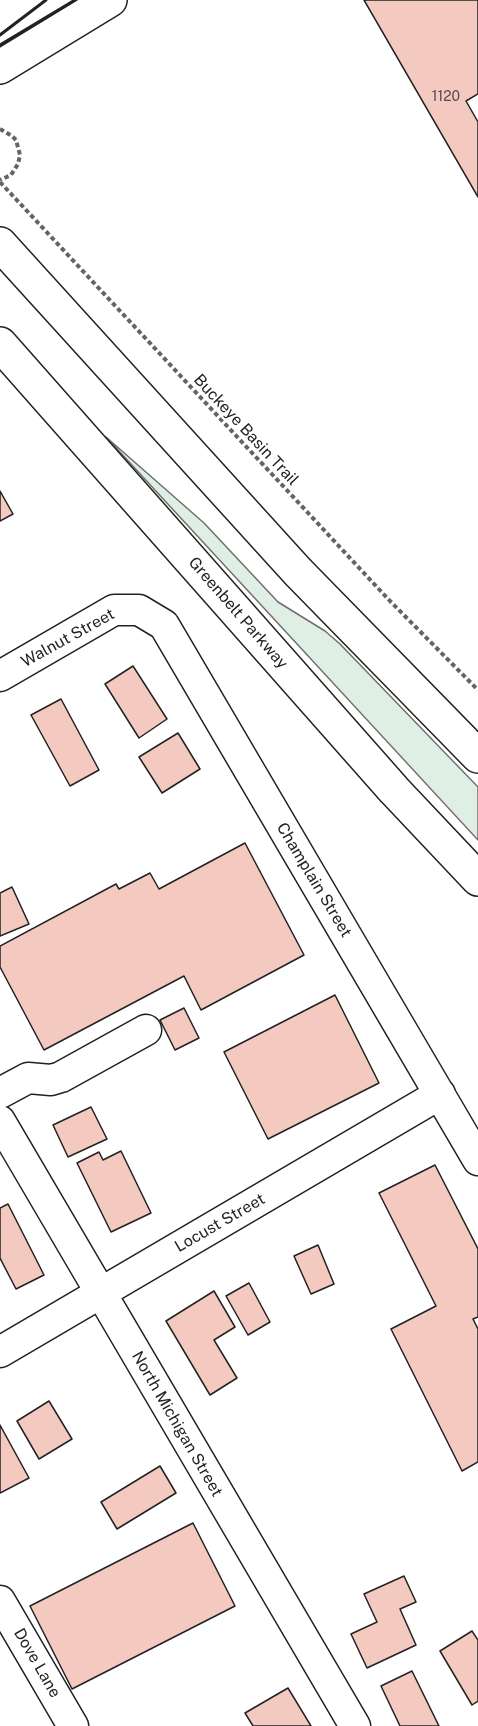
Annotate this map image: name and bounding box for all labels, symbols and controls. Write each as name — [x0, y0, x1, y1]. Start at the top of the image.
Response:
house number: 1120 — [432, 89, 460, 105]
street label: Buckeye Basin Trail — [190, 370, 302, 490]
street label: Greenbelt Parkway — [184, 553, 292, 673]
street label: Walnut Street — [18, 605, 118, 671]
street label: Champlain Street — [272, 819, 356, 941]
street label: Locust Street — [172, 1190, 268, 1256]
street label: North Michigan Street — [128, 1348, 226, 1500]
street label: Dove Lane — [9, 1625, 65, 1701]

